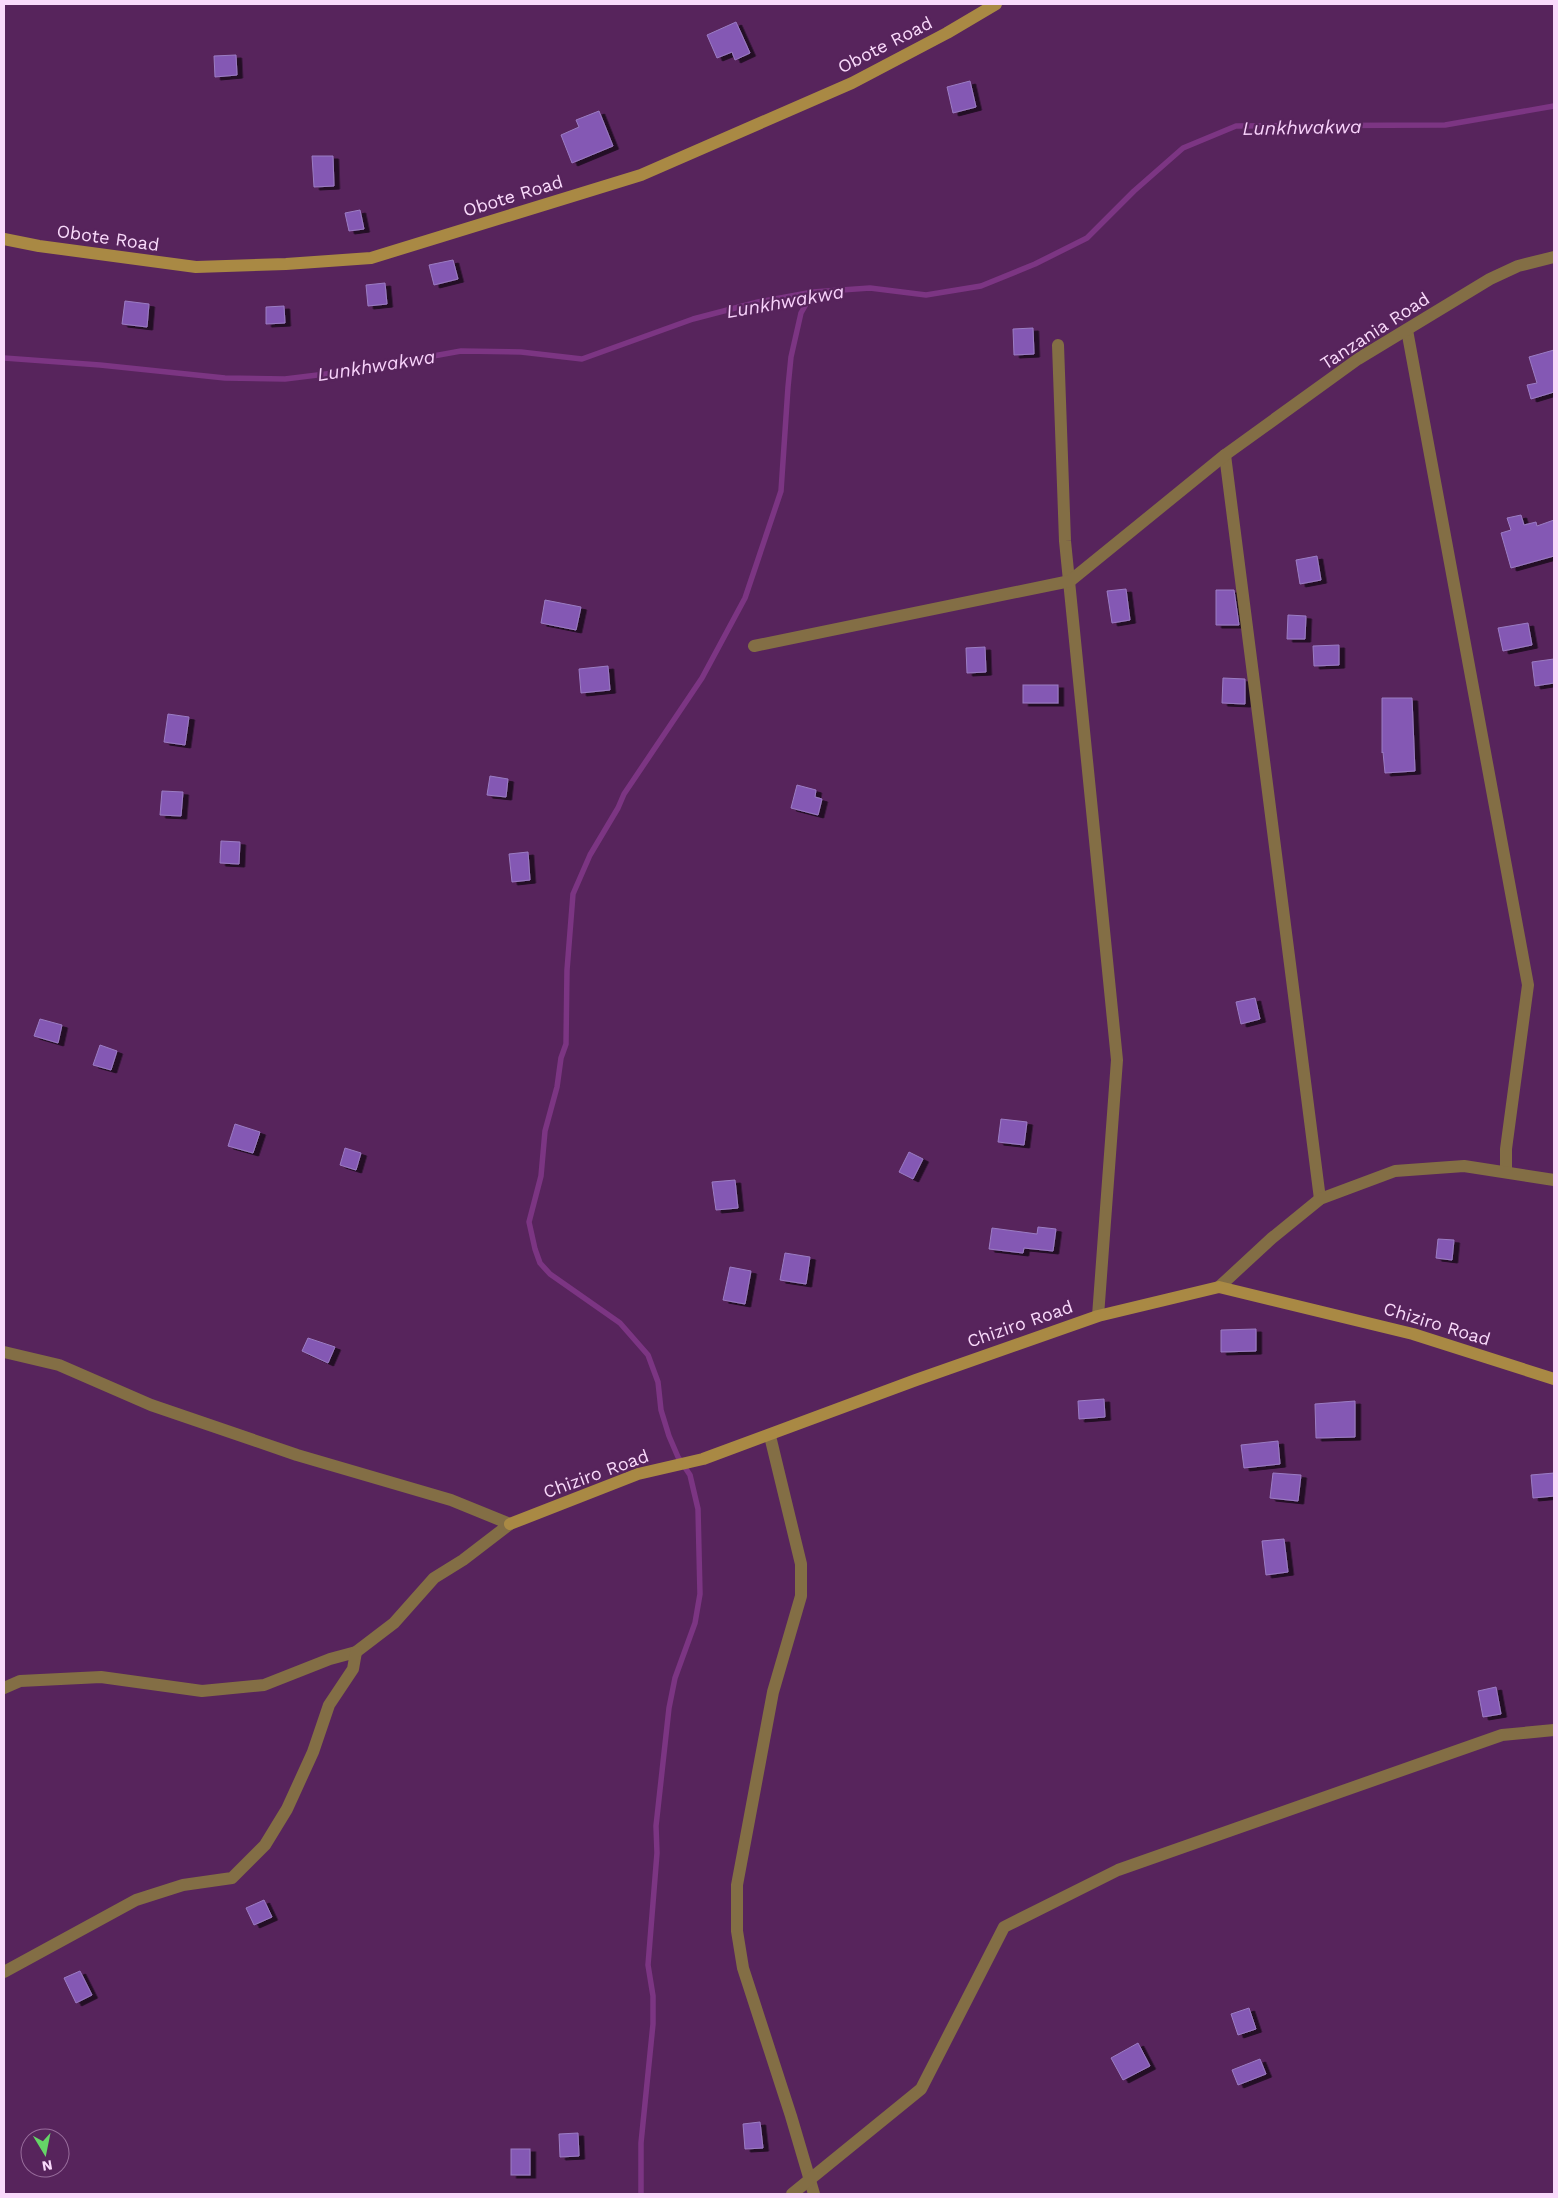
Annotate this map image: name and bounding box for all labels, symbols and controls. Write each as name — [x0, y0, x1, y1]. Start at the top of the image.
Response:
street label: Obote Road — [834, 12, 936, 77]
water label: Lunkhwakwa — [1242, 115, 1362, 140]
street label: Obote Road — [460, 170, 565, 221]
street label: Obote Road — [55, 220, 161, 255]
water label: Lunkhwakwa — [724, 280, 846, 323]
street label: Tanzania Road — [1316, 287, 1433, 374]
water label: Lunkhwakwa — [315, 345, 437, 386]
street label: Chiziro Road — [964, 1296, 1076, 1351]
street label: Chiziro Road — [1381, 1297, 1493, 1350]
street label: Chiziro Road — [540, 1445, 651, 1502]
north arrow — [20, 2128, 70, 2178]
text: N — [41, 2157, 54, 2175]

